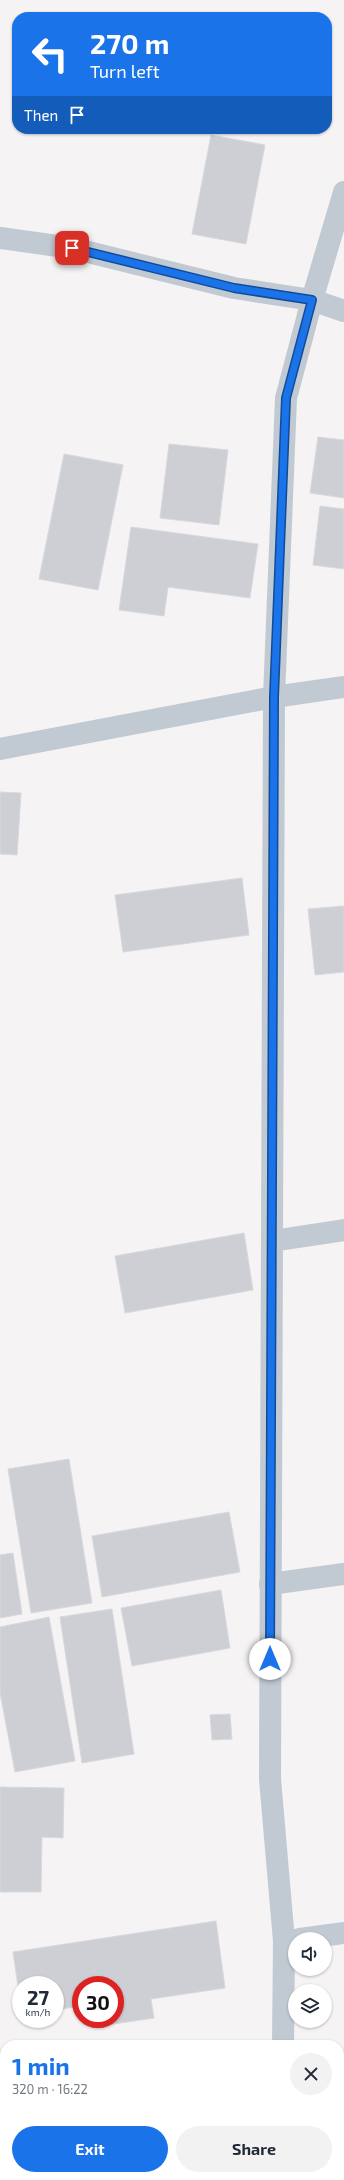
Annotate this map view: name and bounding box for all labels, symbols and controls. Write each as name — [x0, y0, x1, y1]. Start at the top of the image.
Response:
text: 270 m — [90, 26, 169, 60]
icon: left — [24, 28, 76, 80]
text: Turn left — [90, 60, 160, 82]
icon: arrive — [66, 104, 88, 126]
text: Then — [24, 106, 58, 124]
pin — [55, 231, 89, 265]
icon: arrive — [61, 237, 83, 259]
position arrow — [249, 1638, 291, 1680]
map controls — [288, 1932, 332, 2028]
button: sound — [288, 1932, 332, 1976]
speed limit sign: 30 — [72, 1976, 124, 2028]
button: layers — [288, 1984, 332, 2028]
text: 27 — [27, 1985, 49, 2009]
text: km/h — [26, 2006, 50, 2018]
text: 1 min — [12, 2051, 70, 2080]
button: close — [290, 2053, 332, 2095]
text: 320 m · 16:22 — [12, 2081, 88, 2097]
button: Exit — [12, 2126, 168, 2172]
button: Share — [176, 2126, 332, 2172]

